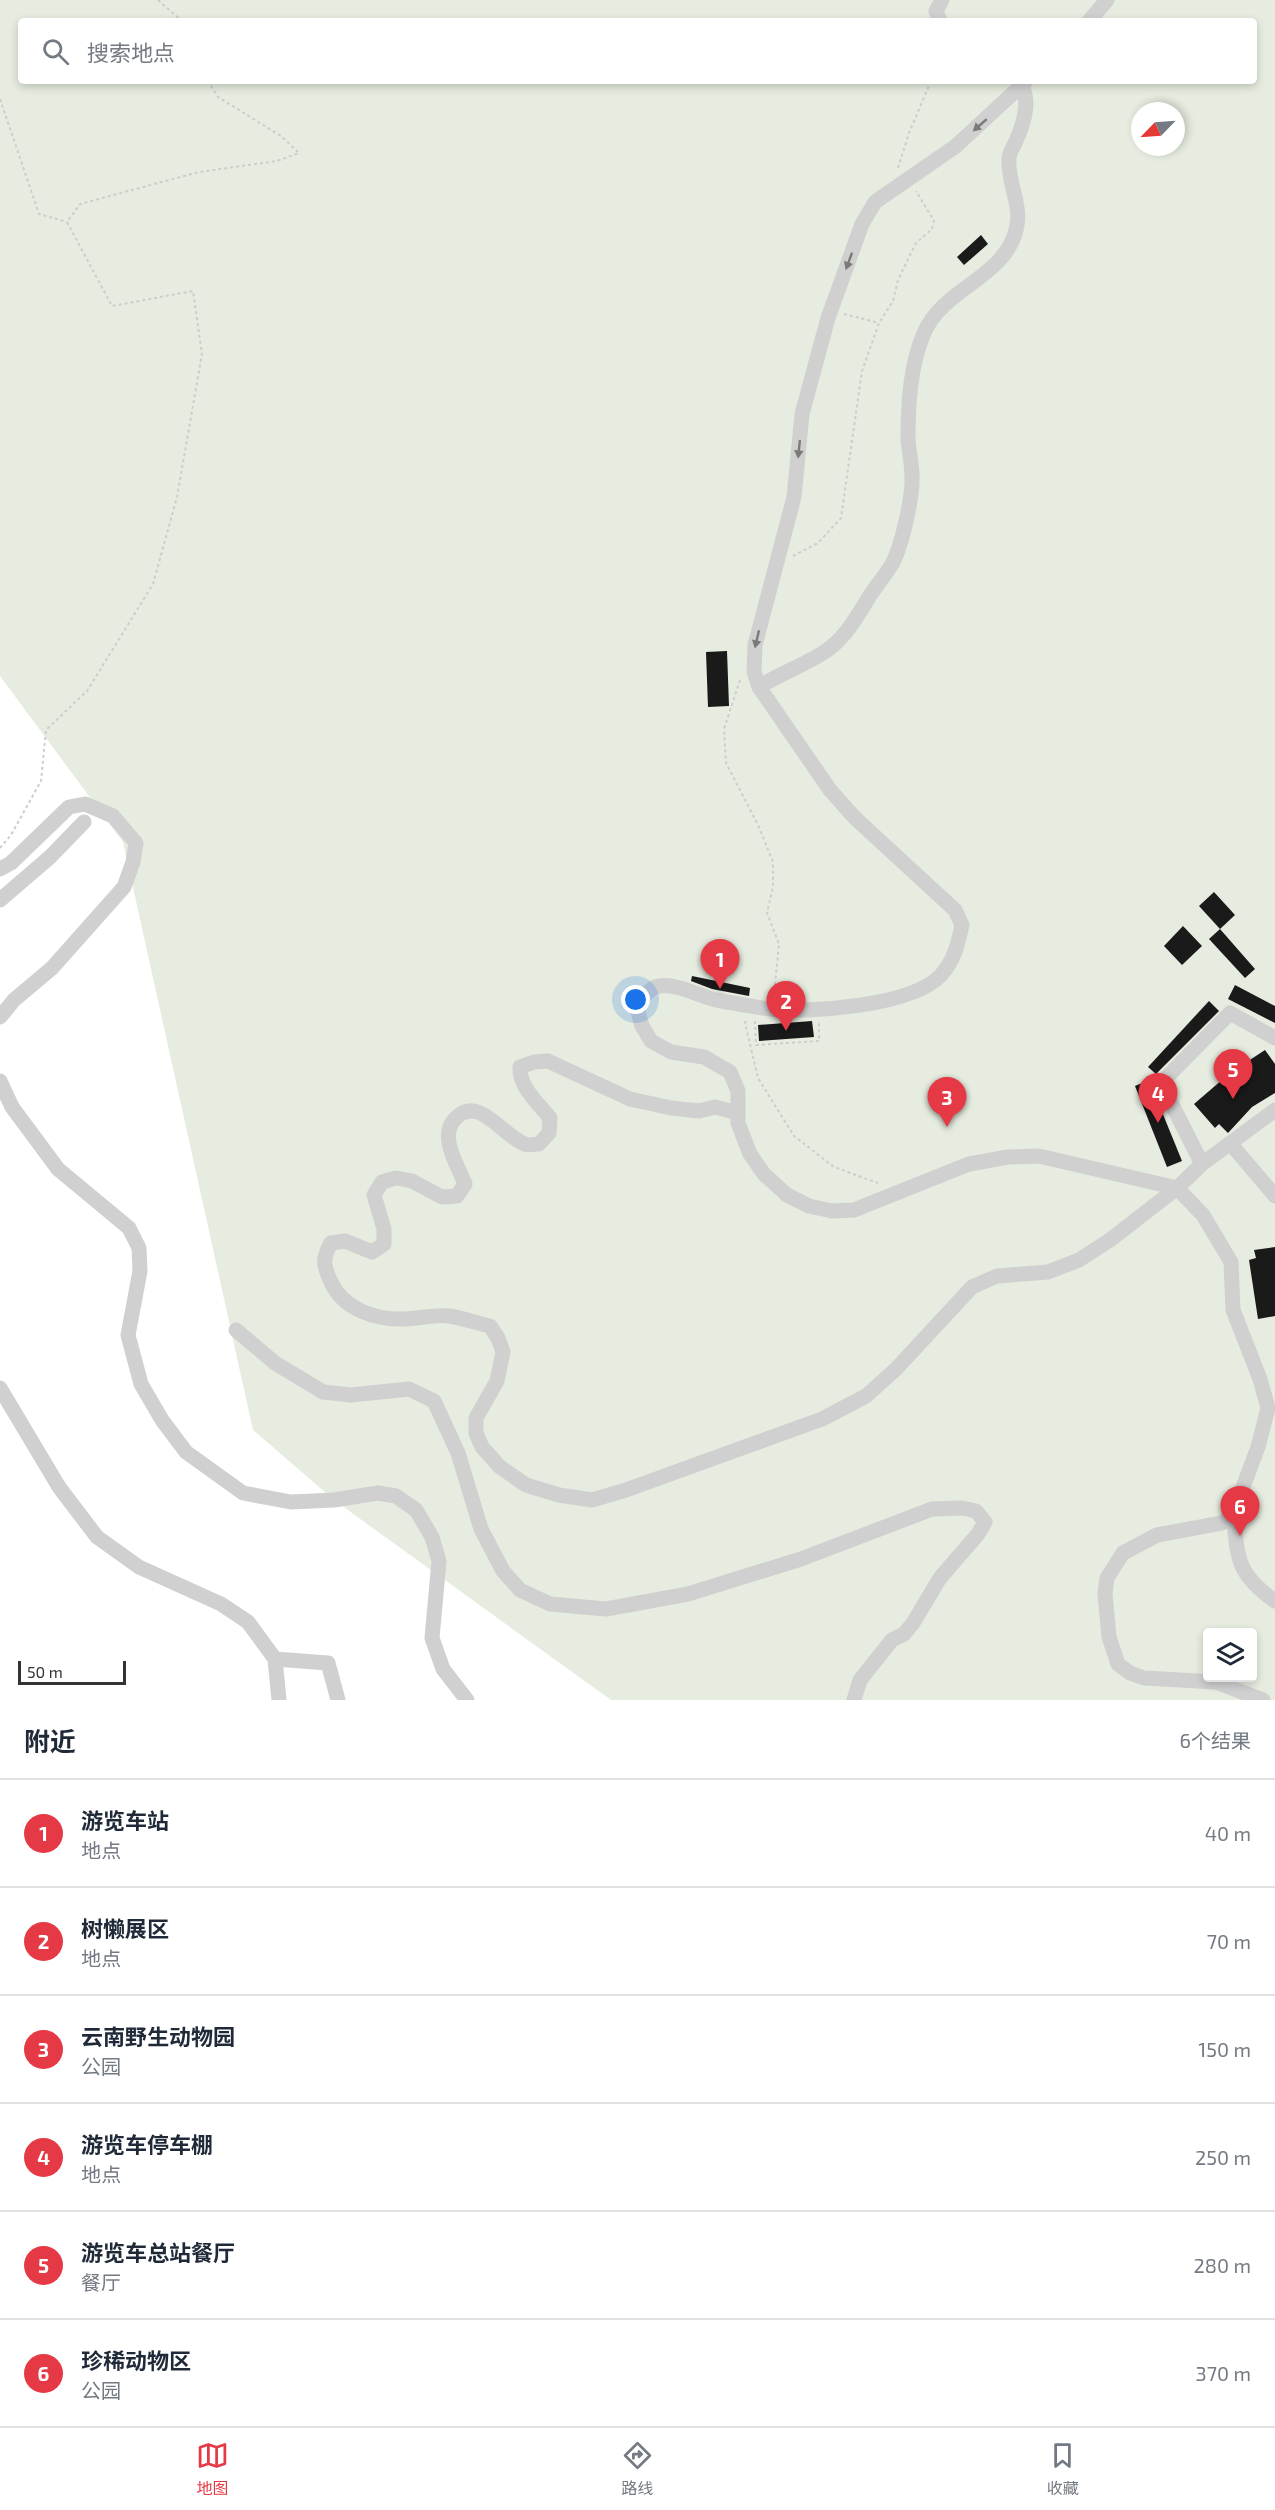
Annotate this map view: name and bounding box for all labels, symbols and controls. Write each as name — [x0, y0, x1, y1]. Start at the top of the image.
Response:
search box — [18, 18, 1257, 84]
icon: search — [39, 35, 72, 68]
text: 搜索地点 — [87, 39, 175, 65]
north arrow — [1131, 102, 1185, 156]
one-way arrow — [972, 118, 987, 132]
one-way arrow — [843, 252, 853, 270]
one-way arrow — [794, 440, 804, 459]
one-way arrow — [752, 630, 762, 648]
pin: 1 — [700, 940, 740, 989]
pin: 2 — [766, 982, 806, 1031]
your location — [621, 985, 650, 1014]
pin: 5 — [1214, 1050, 1252, 1099]
pin: 4 — [1138, 1074, 1178, 1123]
pin: 3 — [928, 1078, 966, 1127]
pin: 6 — [1220, 1486, 1260, 1536]
map controls — [1203, 1628, 1257, 1682]
button: layers — [1203, 1628, 1257, 1682]
scale bar — [18, 1658, 126, 1686]
text: 50 m — [27, 1662, 63, 1681]
text: 附近 — [24, 1725, 76, 1756]
text: 6个结果 — [1180, 1728, 1251, 1752]
text: 游览车站 — [81, 1807, 169, 1833]
text: 1 — [39, 1821, 48, 1845]
text: 40 m — [1205, 1821, 1251, 1845]
text: 地点 — [81, 1838, 121, 1862]
text: 树懒展区 — [81, 1915, 169, 1941]
text: 2 — [38, 1929, 49, 1953]
text: 70 m — [1207, 1929, 1251, 1953]
text: 地点 — [81, 1946, 121, 1970]
text: 云南野生动物园 — [81, 2023, 235, 2049]
text: 3 — [38, 2037, 49, 2061]
text: 150 m — [1198, 2037, 1251, 2061]
text: 公园 — [81, 2054, 121, 2078]
text: 游览车停车棚 — [81, 2131, 213, 2157]
text: 4 — [37, 2145, 50, 2169]
text: 250 m — [1195, 2145, 1251, 2169]
text: 地点 — [81, 2162, 121, 2186]
text: 游览车总站餐厅 — [81, 2239, 235, 2265]
text: 5 — [38, 2253, 49, 2277]
text: 280 m — [1194, 2253, 1251, 2277]
text: 餐厅 — [81, 2270, 121, 2294]
text: 珍稀动物区 — [81, 2347, 191, 2373]
text: 6 — [38, 2361, 49, 2385]
text: 370 m — [1196, 2361, 1251, 2385]
text: 公园 — [81, 2378, 121, 2402]
tab: 地图 — [196, 2439, 229, 2499]
tab: 路线 — [621, 2439, 654, 2499]
tab: 收藏 — [1046, 2439, 1079, 2499]

